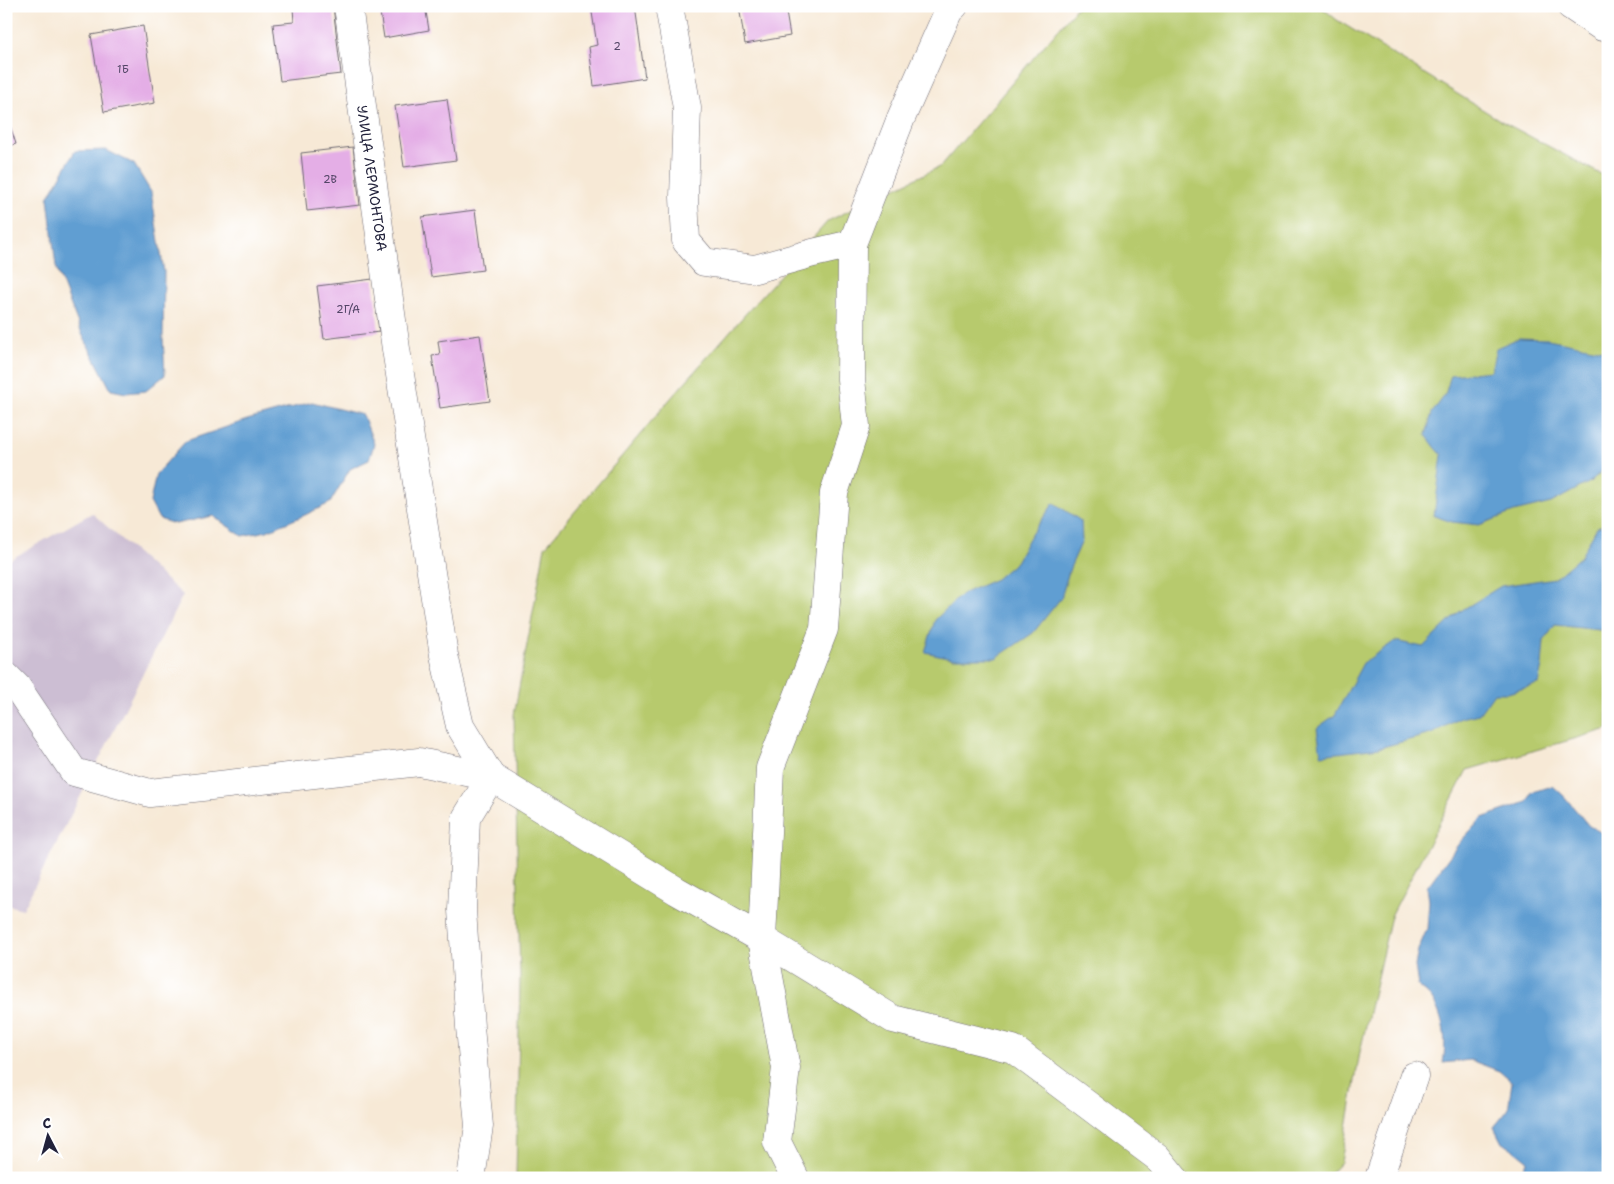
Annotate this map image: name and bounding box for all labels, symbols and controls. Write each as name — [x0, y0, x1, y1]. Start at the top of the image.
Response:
house number: 2 — [613, 39, 621, 54]
house number: 1Б — [117, 62, 129, 77]
street label: УЛИЦА ЛЕРМОНТОВА — [353, 104, 391, 252]
house number: 2В — [323, 172, 338, 187]
house number: 2Г/А — [336, 302, 360, 317]
north arrow — [22, 1112, 72, 1162]
text: С — [41, 1114, 52, 1132]

